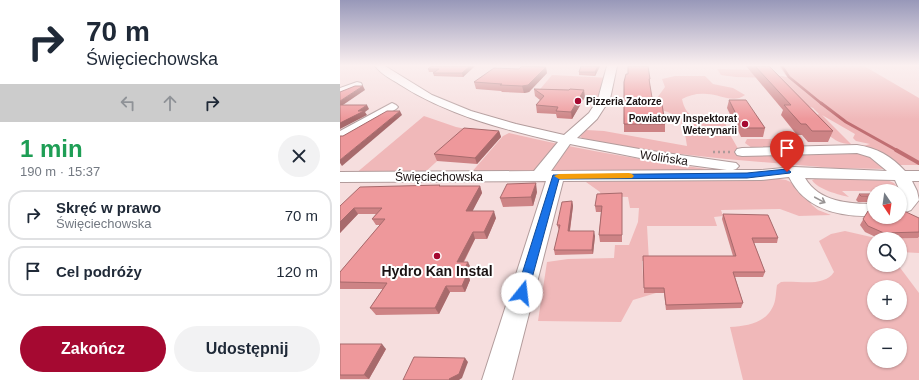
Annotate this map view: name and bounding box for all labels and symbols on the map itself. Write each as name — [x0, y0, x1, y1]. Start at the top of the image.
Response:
marker: Pizzeria Zatorze — [573, 96, 583, 106]
place label: Pizzeria Zatorze — [586, 96, 662, 107]
place label: Powiatowy Inspektorat Weterynarii — [629, 113, 738, 136]
marker: Powiatowy Inspektorat Weterynarii — [740, 119, 750, 129]
pin — [770, 131, 804, 172]
street label: Wolińska — [639, 148, 689, 168]
street label: Święciechowska — [395, 169, 483, 184]
north arrow — [867, 184, 907, 224]
one-way arrow — [814, 196, 826, 204]
marker: Hydro Kan Instal — [432, 251, 442, 261]
place label: Hydro Kan Instal — [381, 263, 493, 279]
position arrow — [501, 272, 543, 314]

